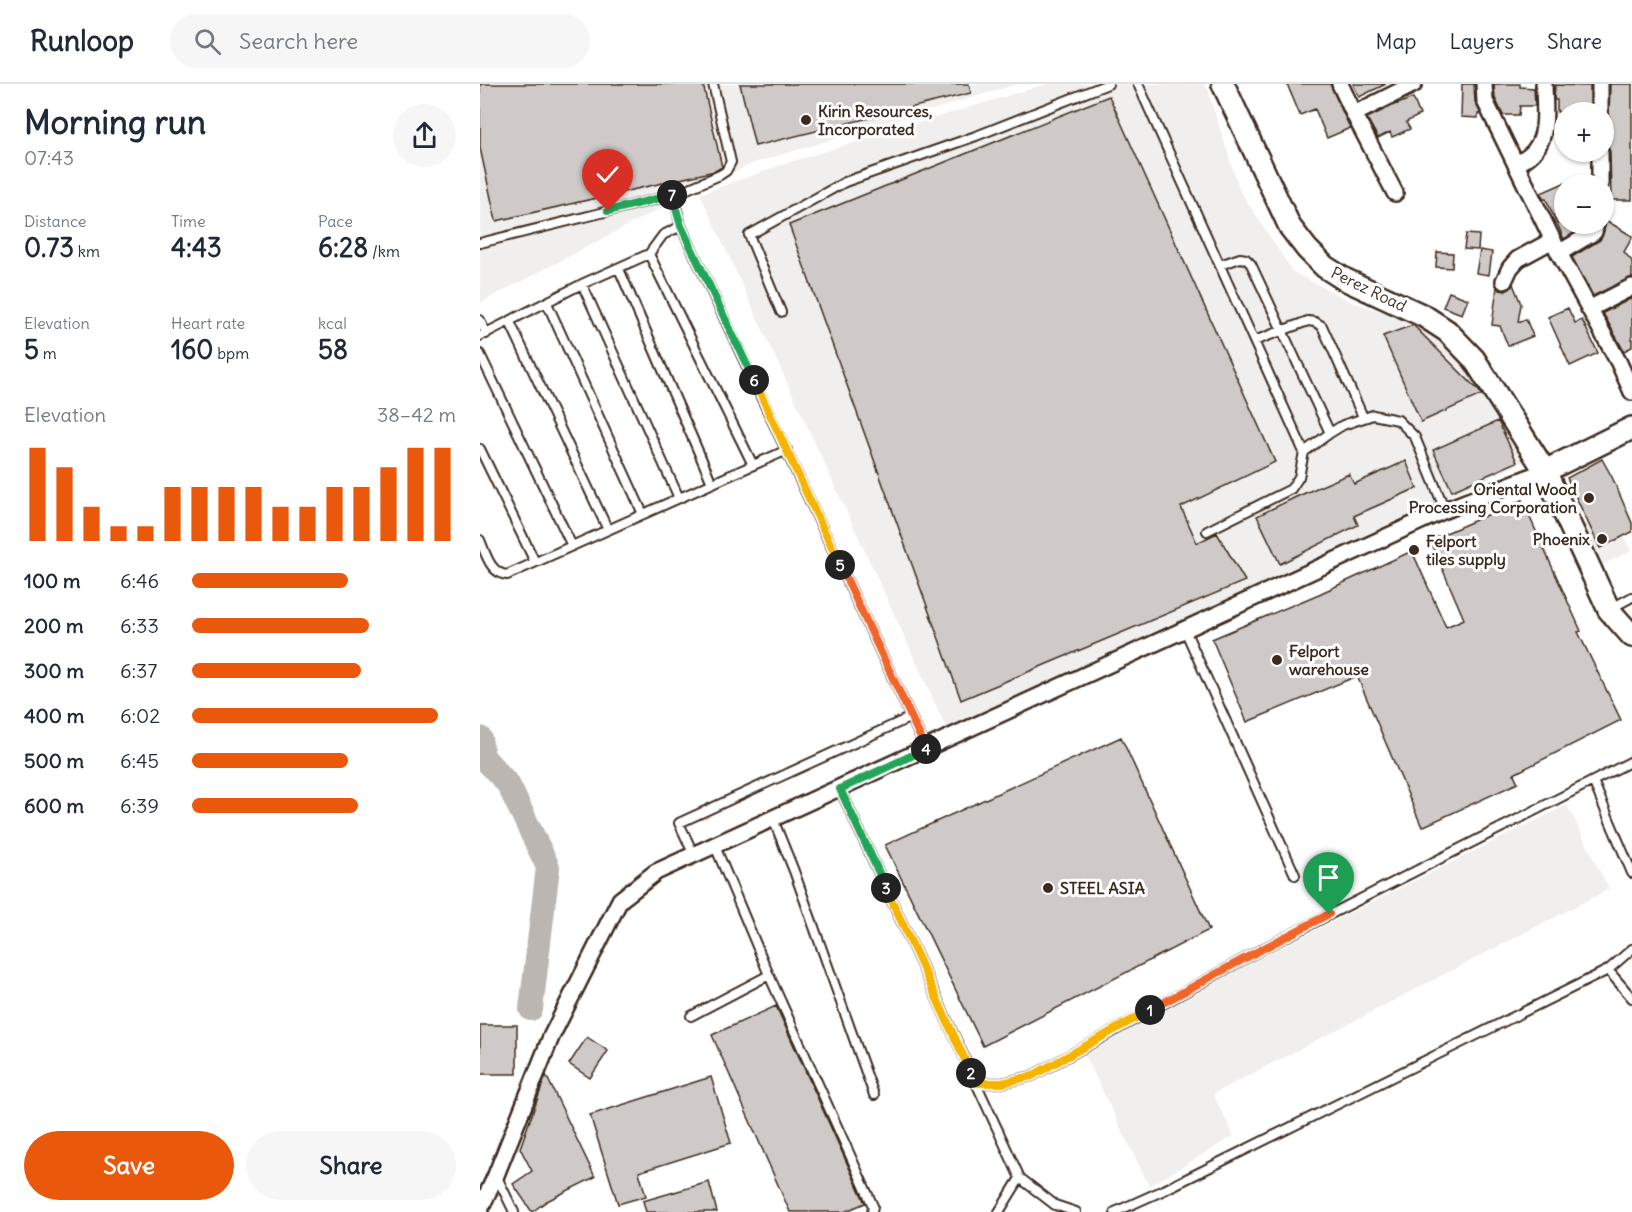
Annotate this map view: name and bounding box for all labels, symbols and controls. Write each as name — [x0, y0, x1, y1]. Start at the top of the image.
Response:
search box — [170, 14, 590, 68]
text: Runloop — [30, 23, 134, 59]
icon: search — [191, 25, 224, 58]
text: Search here — [239, 27, 358, 55]
text: Map — [1376, 28, 1416, 55]
text: Layers — [1449, 28, 1514, 55]
text: Share — [1547, 28, 1602, 55]
text: Morning run — [24, 101, 206, 143]
place label: Kirin Resources, Incorporated — [818, 101, 932, 140]
map controls — [1554, 102, 1614, 234]
button: + — [1554, 102, 1614, 162]
button: share — [393, 104, 456, 167]
marker: Kirin Resources, Incorporated — [799, 113, 813, 127]
text: 07:43 — [24, 145, 74, 170]
pin — [582, 149, 633, 211]
icon: check — [591, 158, 624, 191]
button: − — [1554, 174, 1614, 234]
pin: 7 — [657, 180, 687, 210]
text: 7 — [668, 185, 676, 205]
text: Distance — [24, 211, 86, 231]
text: Time — [171, 211, 206, 231]
text: Pace — [318, 211, 353, 231]
text: 0.73 — [24, 231, 74, 264]
text: 4:43 — [171, 231, 222, 264]
text: 6:28 — [318, 231, 368, 264]
text: km — [74, 241, 100, 261]
text: /km — [368, 241, 400, 261]
street label: Perez Road — [1328, 262, 1410, 316]
text: Elevation — [24, 313, 90, 333]
text: Heart rate — [171, 313, 245, 333]
text: kcal — [318, 313, 347, 333]
text: 5 — [24, 333, 39, 366]
text: 160 — [171, 333, 213, 366]
text: 58 — [318, 333, 348, 366]
text: m — [39, 343, 57, 363]
text: bpm — [213, 343, 249, 363]
pin: 6 — [739, 365, 769, 395]
text: 6 — [749, 370, 759, 390]
text: Elevation — [24, 402, 106, 427]
text: 38–42 m — [377, 402, 456, 427]
place label: Oriental Wood Processing Corporation — [1409, 479, 1578, 518]
marker: Oriental Wood Processing Corporation — [1582, 491, 1596, 505]
place label: Phoenix — [1533, 529, 1590, 549]
place label: Felport tiles supply — [1426, 531, 1506, 570]
marker: Phoenix — [1595, 532, 1609, 546]
marker: Felport tiles supply — [1407, 543, 1421, 557]
pin: 5 — [825, 550, 855, 580]
text: 5 — [835, 555, 845, 575]
text: 100 m — [24, 568, 81, 593]
text: 6:46 — [120, 568, 159, 593]
text: 200 m — [24, 613, 84, 638]
text: 6:33 — [120, 613, 159, 638]
place label: Felport warehouse — [1289, 641, 1369, 679]
marker: Felport warehouse — [1270, 653, 1284, 667]
text: 300 m — [24, 658, 84, 683]
text: 6:37 — [120, 658, 157, 683]
text: 400 m — [24, 703, 84, 728]
text: 6:02 — [120, 703, 160, 728]
pin: 4 — [911, 734, 941, 764]
text: 4 — [921, 739, 931, 759]
text: 500 m — [24, 748, 84, 773]
text: 6:45 — [120, 748, 159, 773]
text: 600 m — [24, 793, 84, 818]
text: 6:39 — [120, 793, 159, 818]
pin — [1303, 852, 1354, 914]
icon: arrive — [1312, 861, 1345, 894]
pin: 3 — [871, 873, 901, 903]
text: 3 — [881, 878, 891, 898]
place label: STEEL ASIA — [1060, 878, 1145, 898]
marker: STEEL ASIA — [1041, 881, 1055, 895]
pin: 1 — [1135, 995, 1165, 1025]
text: 1 — [1147, 1000, 1153, 1020]
pin: 2 — [956, 1058, 986, 1088]
text: 2 — [967, 1063, 975, 1083]
button: Save — [24, 1131, 234, 1200]
button: Share — [246, 1131, 456, 1200]

